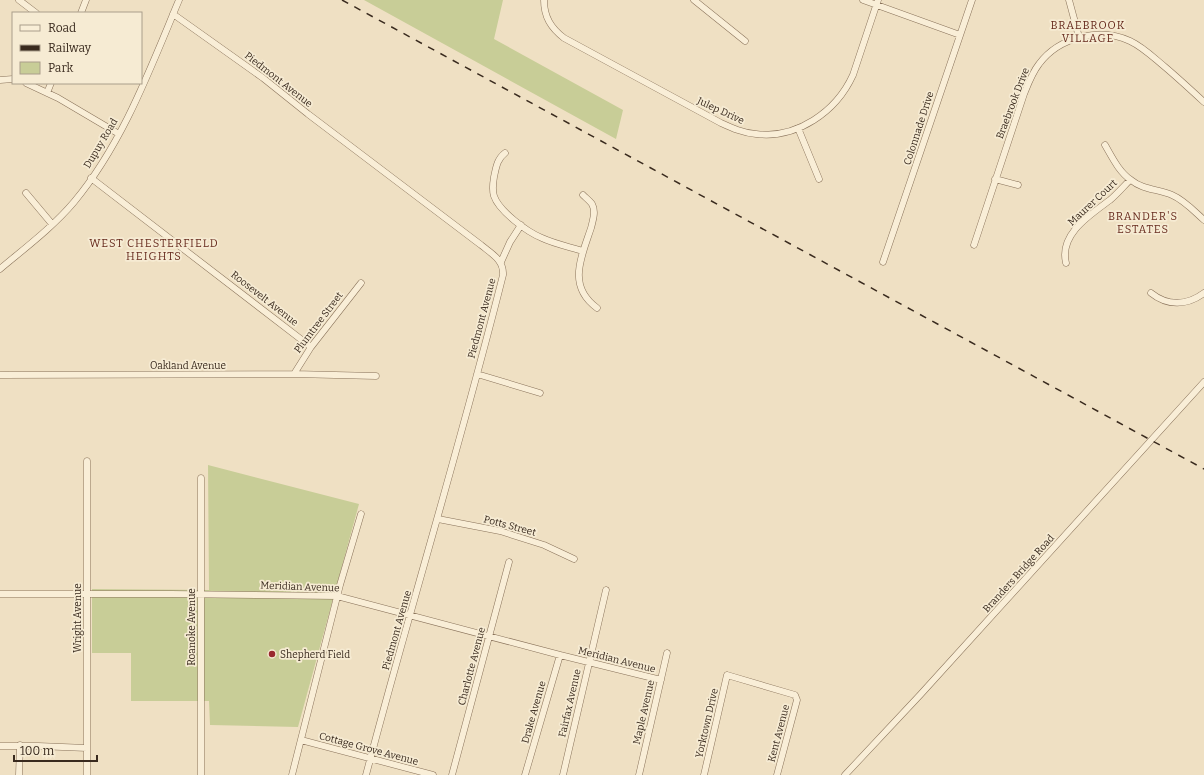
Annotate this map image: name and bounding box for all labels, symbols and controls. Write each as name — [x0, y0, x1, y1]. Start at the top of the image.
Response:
legend — [12, 12, 142, 84]
district label: BRAEBROOK VILLAGE — [1050, 19, 1126, 45]
text: Road — [48, 21, 76, 35]
text: Railway — [48, 41, 92, 55]
street label: Piedmont Avenue — [242, 50, 315, 110]
text: Park — [48, 61, 74, 75]
street label: Braebrook Drive — [994, 66, 1032, 141]
street label: Colonnade Drive — [901, 90, 937, 167]
street label: Julep Drive — [694, 94, 746, 127]
street label: Dupuy Road — [81, 116, 120, 171]
street label: Maurer Court — [1066, 177, 1120, 228]
district label: BRANDER'S ESTATES — [1108, 210, 1178, 236]
district label: WEST CHESTERFIELD HEIGHTS — [89, 237, 219, 263]
street label: Roosevelt Avenue — [228, 269, 300, 329]
street label: Piedmont Avenue — [465, 277, 498, 360]
street label: Plumtree Street — [292, 289, 346, 356]
street label: Oakland Avenue — [150, 360, 226, 372]
street label: Potts Street — [482, 513, 538, 539]
street label: Branders Bridge Road — [981, 532, 1057, 615]
street label: Meridian Avenue — [260, 580, 340, 594]
street label: Wright Avenue — [72, 583, 84, 653]
street label: Roanoke Avenue — [186, 588, 198, 666]
street label: Piedmont Avenue — [380, 589, 414, 672]
street label: Charlotte Avenue — [456, 626, 488, 707]
street label: Meridian Avenue — [577, 645, 657, 675]
marker: Shepherd Field — [267, 649, 277, 659]
place label: Shepherd Field — [280, 649, 350, 661]
street label: Fairfax Avenue — [556, 668, 584, 739]
street label: Maple Avenue — [631, 679, 657, 746]
street label: Drake Avenue — [519, 680, 549, 745]
street label: Yorktown Drive — [693, 687, 721, 759]
street label: Kent Avenue — [766, 703, 792, 763]
street label: Cottage Grove Avenue — [318, 730, 420, 768]
scale bar — [14, 737, 97, 763]
text: 100 m — [20, 744, 55, 758]

